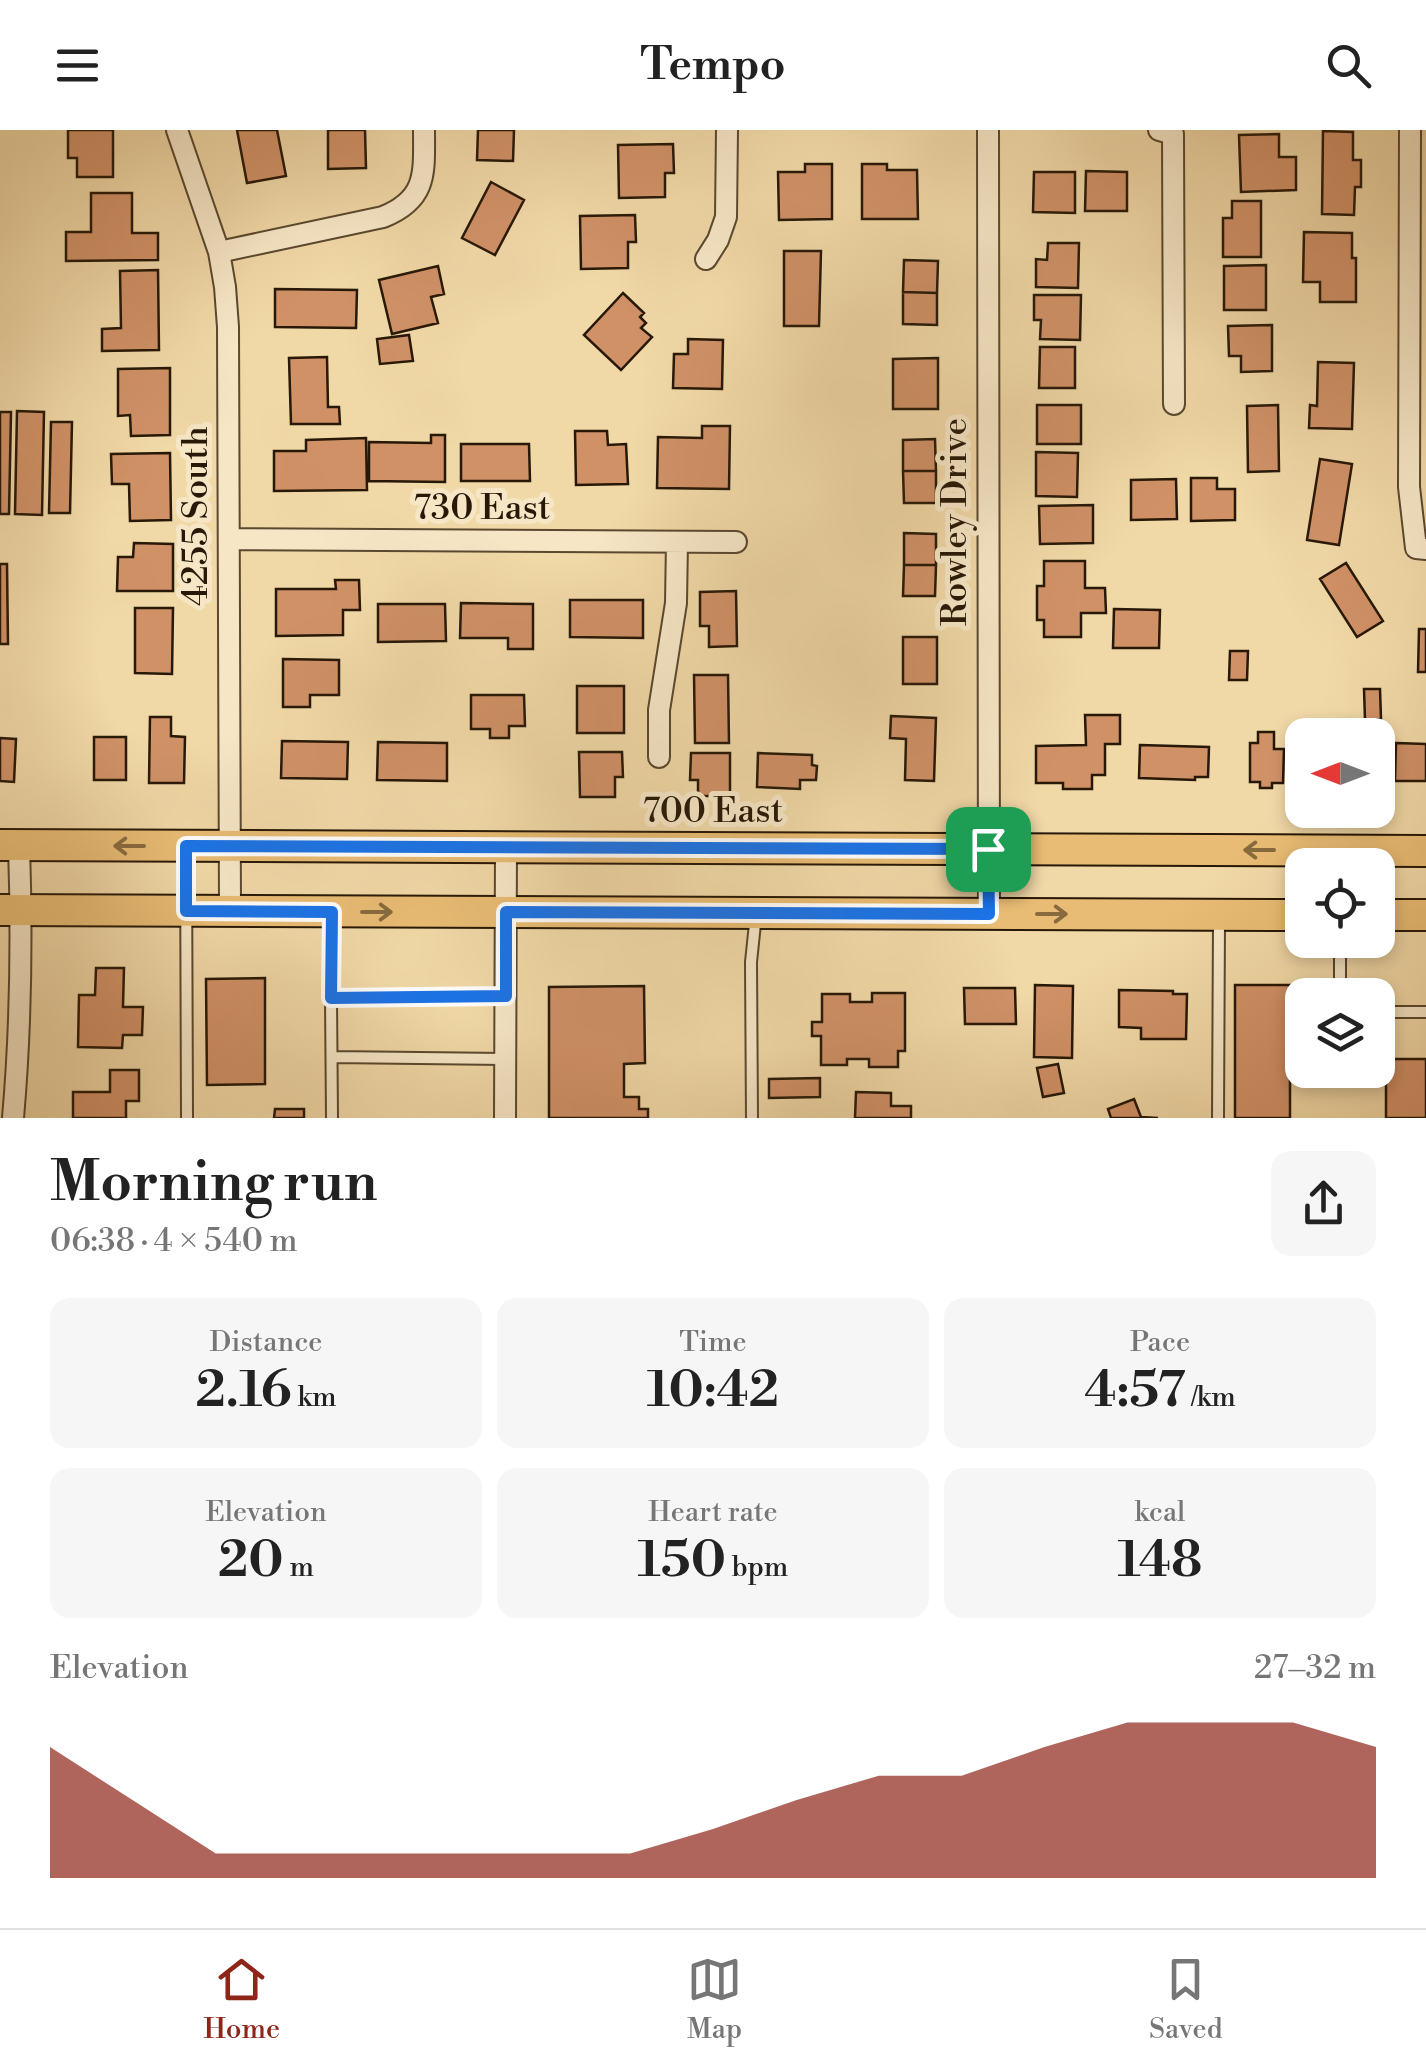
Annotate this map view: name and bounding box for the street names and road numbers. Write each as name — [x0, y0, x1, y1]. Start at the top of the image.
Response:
street label: Rowley Drive — [934, 418, 977, 626]
street label: 4255 South — [175, 426, 218, 606]
street label: 730 East — [414, 487, 551, 530]
street label: 700 East — [643, 790, 783, 833]

